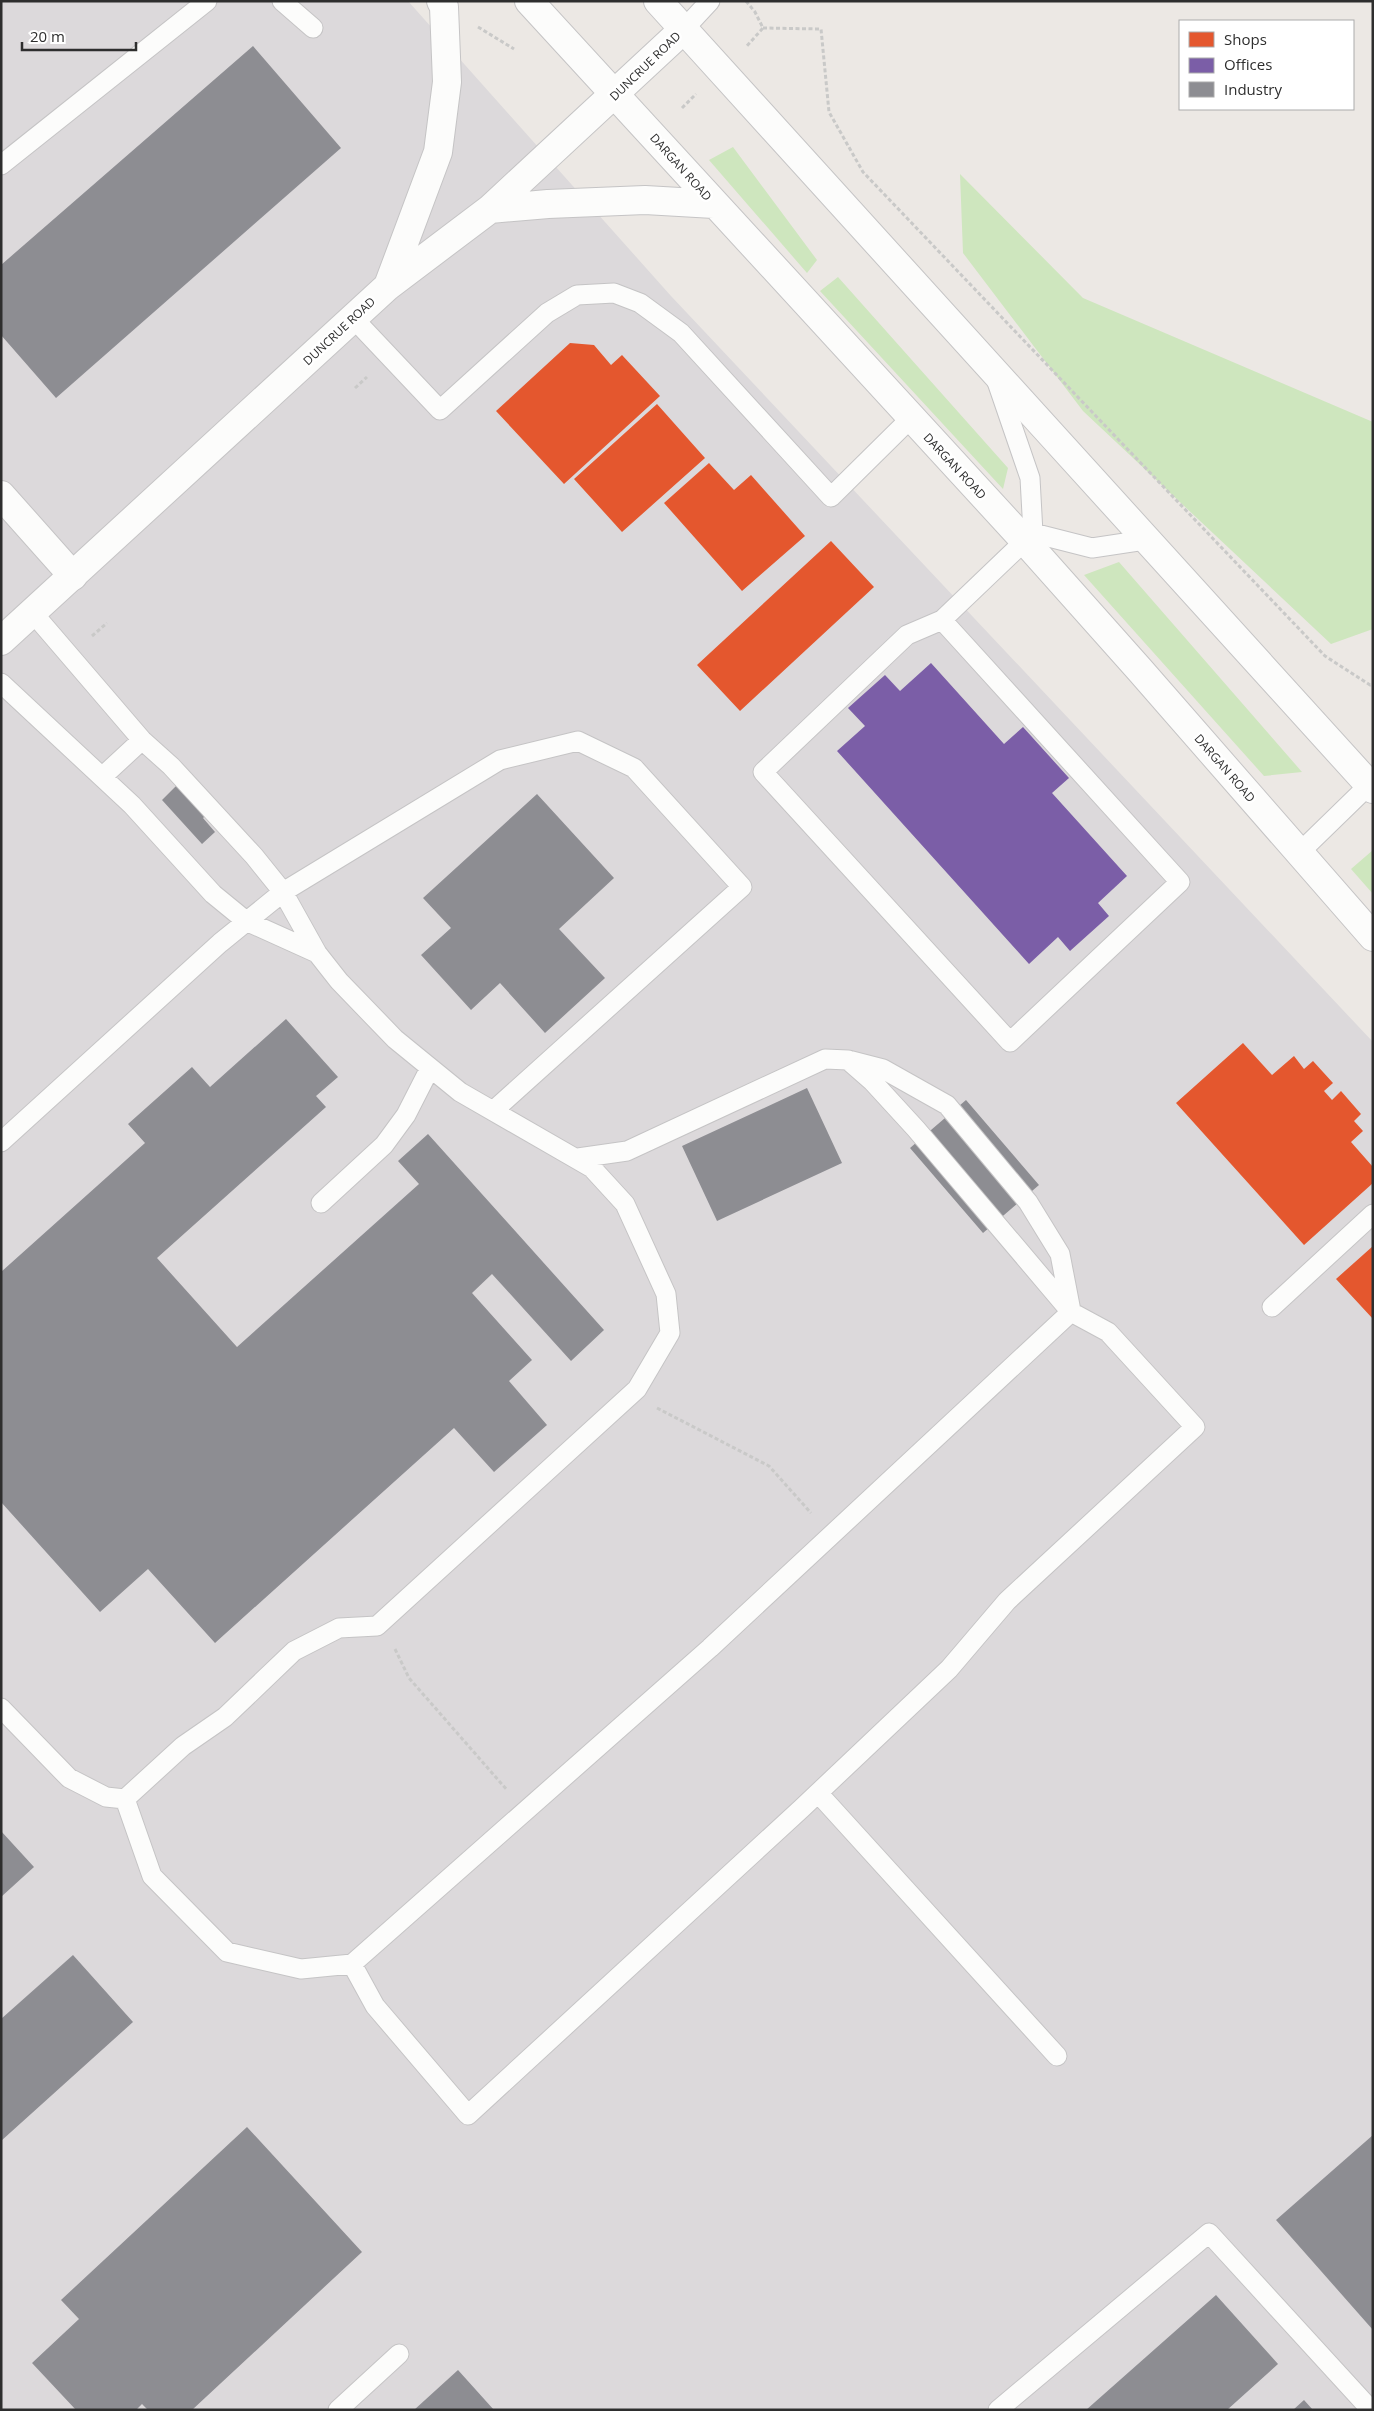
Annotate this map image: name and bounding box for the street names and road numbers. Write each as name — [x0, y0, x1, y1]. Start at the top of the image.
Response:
street label: DUNCRUE ROAD — [606, 28, 684, 104]
street label: DARGAN ROAD — [646, 130, 716, 204]
street label: DUNCRUE ROAD — [299, 293, 379, 369]
street label: DARGAN ROAD — [920, 429, 990, 503]
street label: DARGAN ROAD — [1191, 730, 1259, 806]

